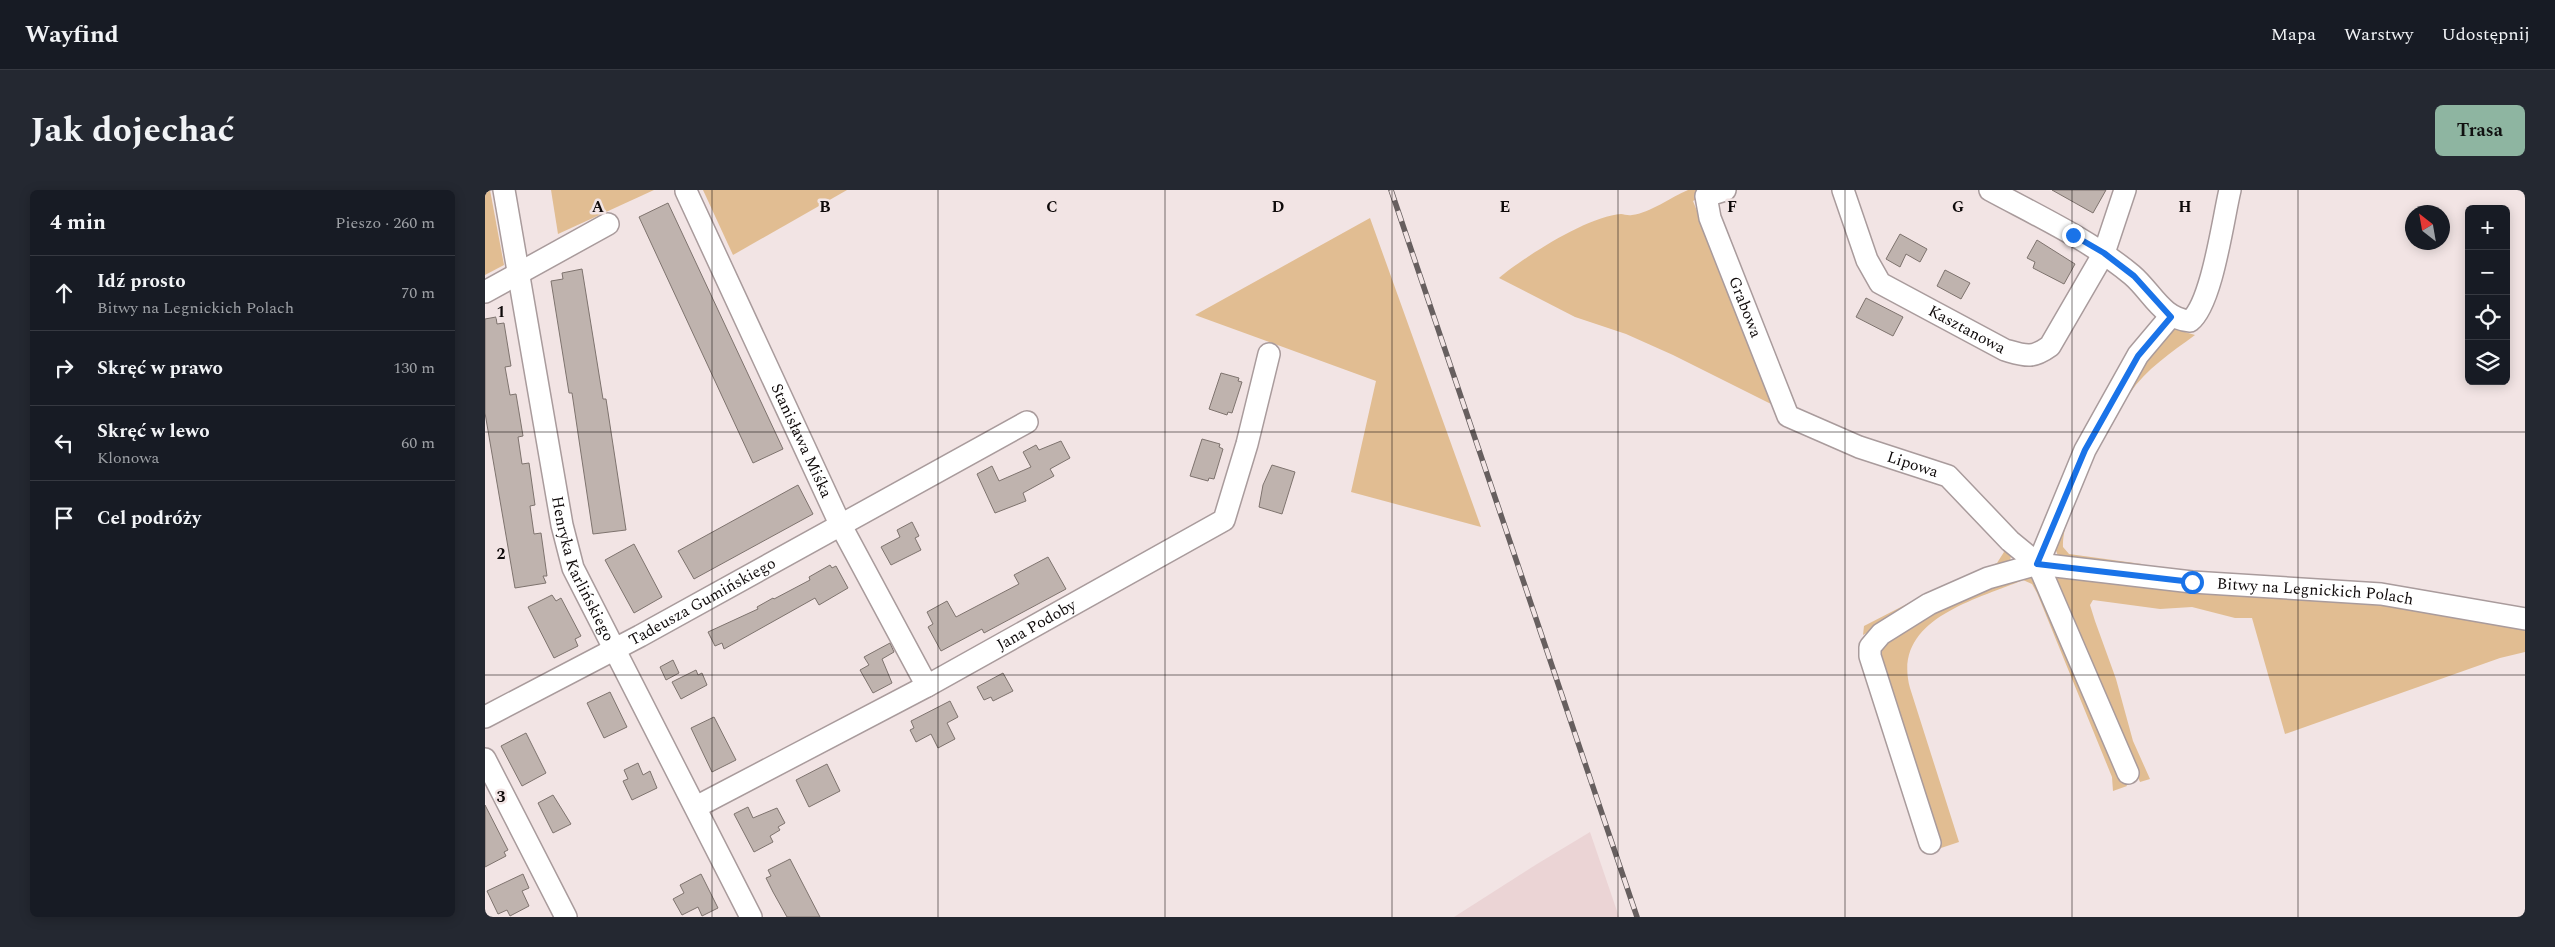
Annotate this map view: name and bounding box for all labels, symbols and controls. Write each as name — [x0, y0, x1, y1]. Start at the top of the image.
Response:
text: Wayfind — [25, 17, 119, 53]
text: Mapa — [2271, 21, 2316, 48]
text: Warstwy — [2344, 21, 2413, 48]
text: Udostępnij — [2441, 21, 2530, 48]
text: Jak dojechać — [30, 104, 234, 157]
button: Trasa — [2435, 105, 2525, 156]
text: A — [592, 195, 605, 219]
text: B — [819, 195, 831, 219]
text: C — [1046, 195, 1058, 219]
text: D — [1272, 195, 1285, 219]
text: E — [1500, 195, 1510, 219]
text: F — [1727, 195, 1737, 219]
text: G — [1952, 195, 1964, 219]
text: H — [2178, 195, 2192, 219]
north arrow — [2405, 205, 2450, 250]
map controls — [2465, 205, 2510, 385]
button: + — [2465, 205, 2510, 250]
text: 4 min — [50, 207, 106, 239]
text: Pieszo · 260 m — [335, 211, 435, 235]
route end — [2062, 224, 2085, 247]
button: − — [2465, 250, 2510, 295]
text: Idź prosto — [97, 267, 186, 296]
street label: Grabowa — [1722, 273, 1768, 341]
icon: ahead — [50, 279, 78, 307]
text: 70 m — [401, 281, 435, 305]
button: locate — [2465, 295, 2510, 340]
text: Bitwy na Legnickich Polach — [97, 296, 294, 320]
street label: Kasztanowa — [1924, 299, 2010, 360]
text: 1 — [497, 300, 505, 324]
button: layers — [2465, 340, 2510, 385]
icon: right — [50, 354, 78, 382]
text: Skręć w prawo — [97, 354, 223, 383]
text: 130 m — [393, 356, 435, 380]
street label: Stanisława Miśka — [765, 379, 838, 502]
text: Skręć w lewo — [97, 417, 210, 446]
icon: left — [50, 429, 78, 457]
text: 60 m — [401, 431, 435, 455]
street label: Lipowa — [1884, 445, 1942, 484]
text: Klonowa — [97, 446, 159, 470]
street label: Henryka Karlińskiego — [545, 494, 620, 646]
icon: arrive — [50, 504, 78, 532]
text: Cel podróży — [97, 504, 201, 533]
text: 2 — [497, 542, 506, 566]
street label: Tadeusza Gumińskiego — [624, 551, 780, 652]
route start — [2181, 571, 2204, 594]
street label: Bitwy na Legnickich Polach — [2216, 572, 2415, 611]
street label: Jana Podoby — [992, 592, 1081, 657]
text: 3 — [497, 785, 506, 809]

